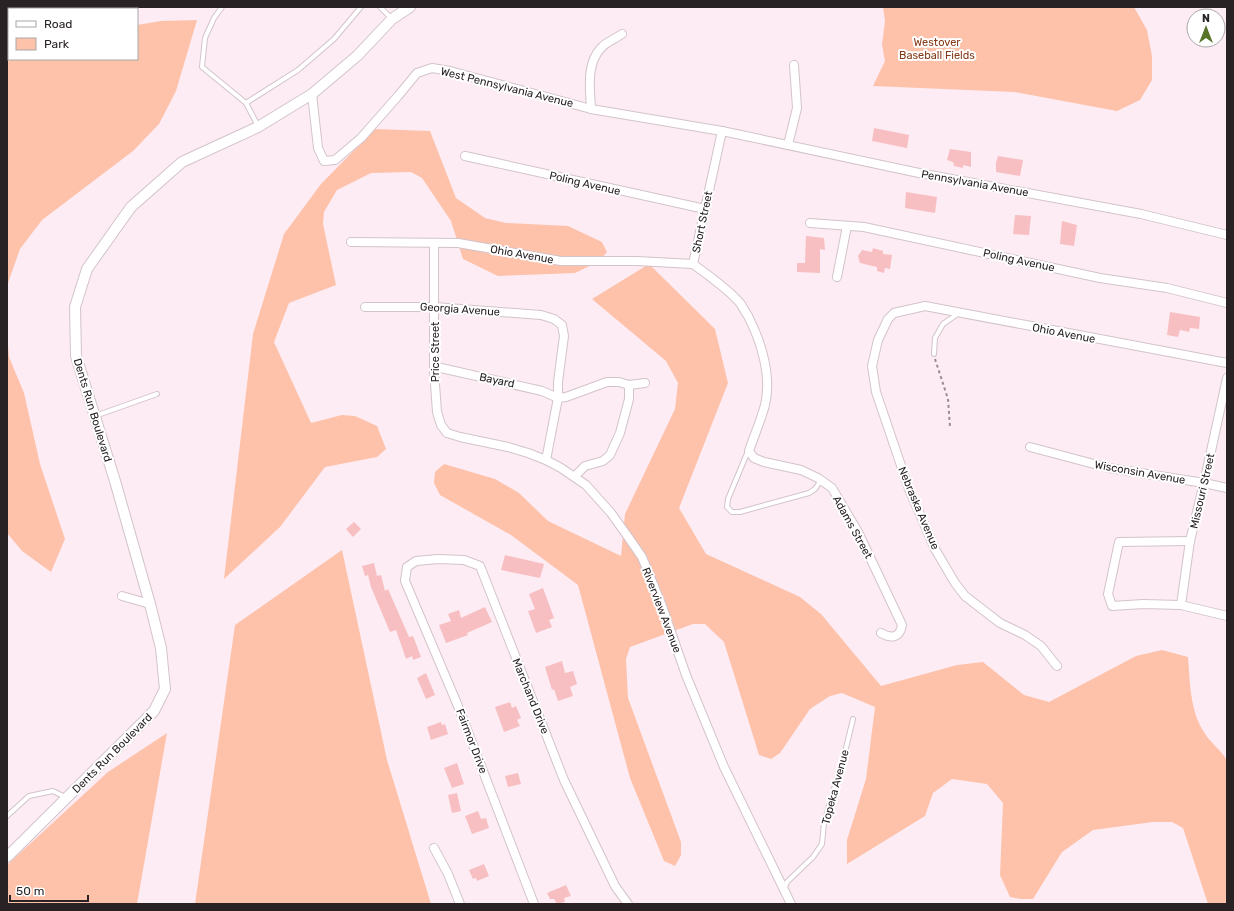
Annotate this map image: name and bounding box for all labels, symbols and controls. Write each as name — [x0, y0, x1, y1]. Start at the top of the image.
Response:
legend — [8, 8, 138, 60]
north arrow — [1186, 8, 1226, 48]
text: N — [1202, 12, 1210, 25]
text: Road — [44, 17, 72, 31]
park label: Westover Baseball Fields — [899, 36, 975, 62]
text: Park — [44, 37, 70, 51]
street label: West Pennsylvania Avenue — [439, 65, 575, 110]
street label: Pennsylvania Avenue — [920, 168, 1030, 199]
street label: Poling Avenue — [548, 169, 622, 198]
street label: Short Street — [690, 189, 716, 254]
street label: Ohio Avenue — [489, 243, 555, 266]
street label: Poling Avenue — [982, 247, 1056, 274]
street label: Georgia Avenue — [419, 300, 500, 319]
street label: Price Street — [429, 321, 442, 382]
street label: Ohio Avenue — [1031, 321, 1097, 346]
street label: Dents Run Boulevard — [71, 357, 114, 463]
street label: Bayard — [478, 370, 516, 391]
street label: Missouri Street — [1188, 452, 1218, 530]
street label: Wisconsin Avenue — [1093, 458, 1186, 487]
street label: Nebraska Avenue — [895, 465, 942, 552]
street label: Adams Street — [830, 494, 876, 562]
street label: Riverview Avenue — [639, 566, 684, 655]
street label: Marchand Drive — [510, 657, 552, 736]
street label: Fairmor Drive — [453, 707, 490, 775]
street label: Dents Run Boulevard — [70, 711, 155, 796]
street label: Topeka Avenue — [819, 748, 852, 826]
scale bar — [10, 877, 88, 903]
text: 50 m — [16, 884, 44, 898]

